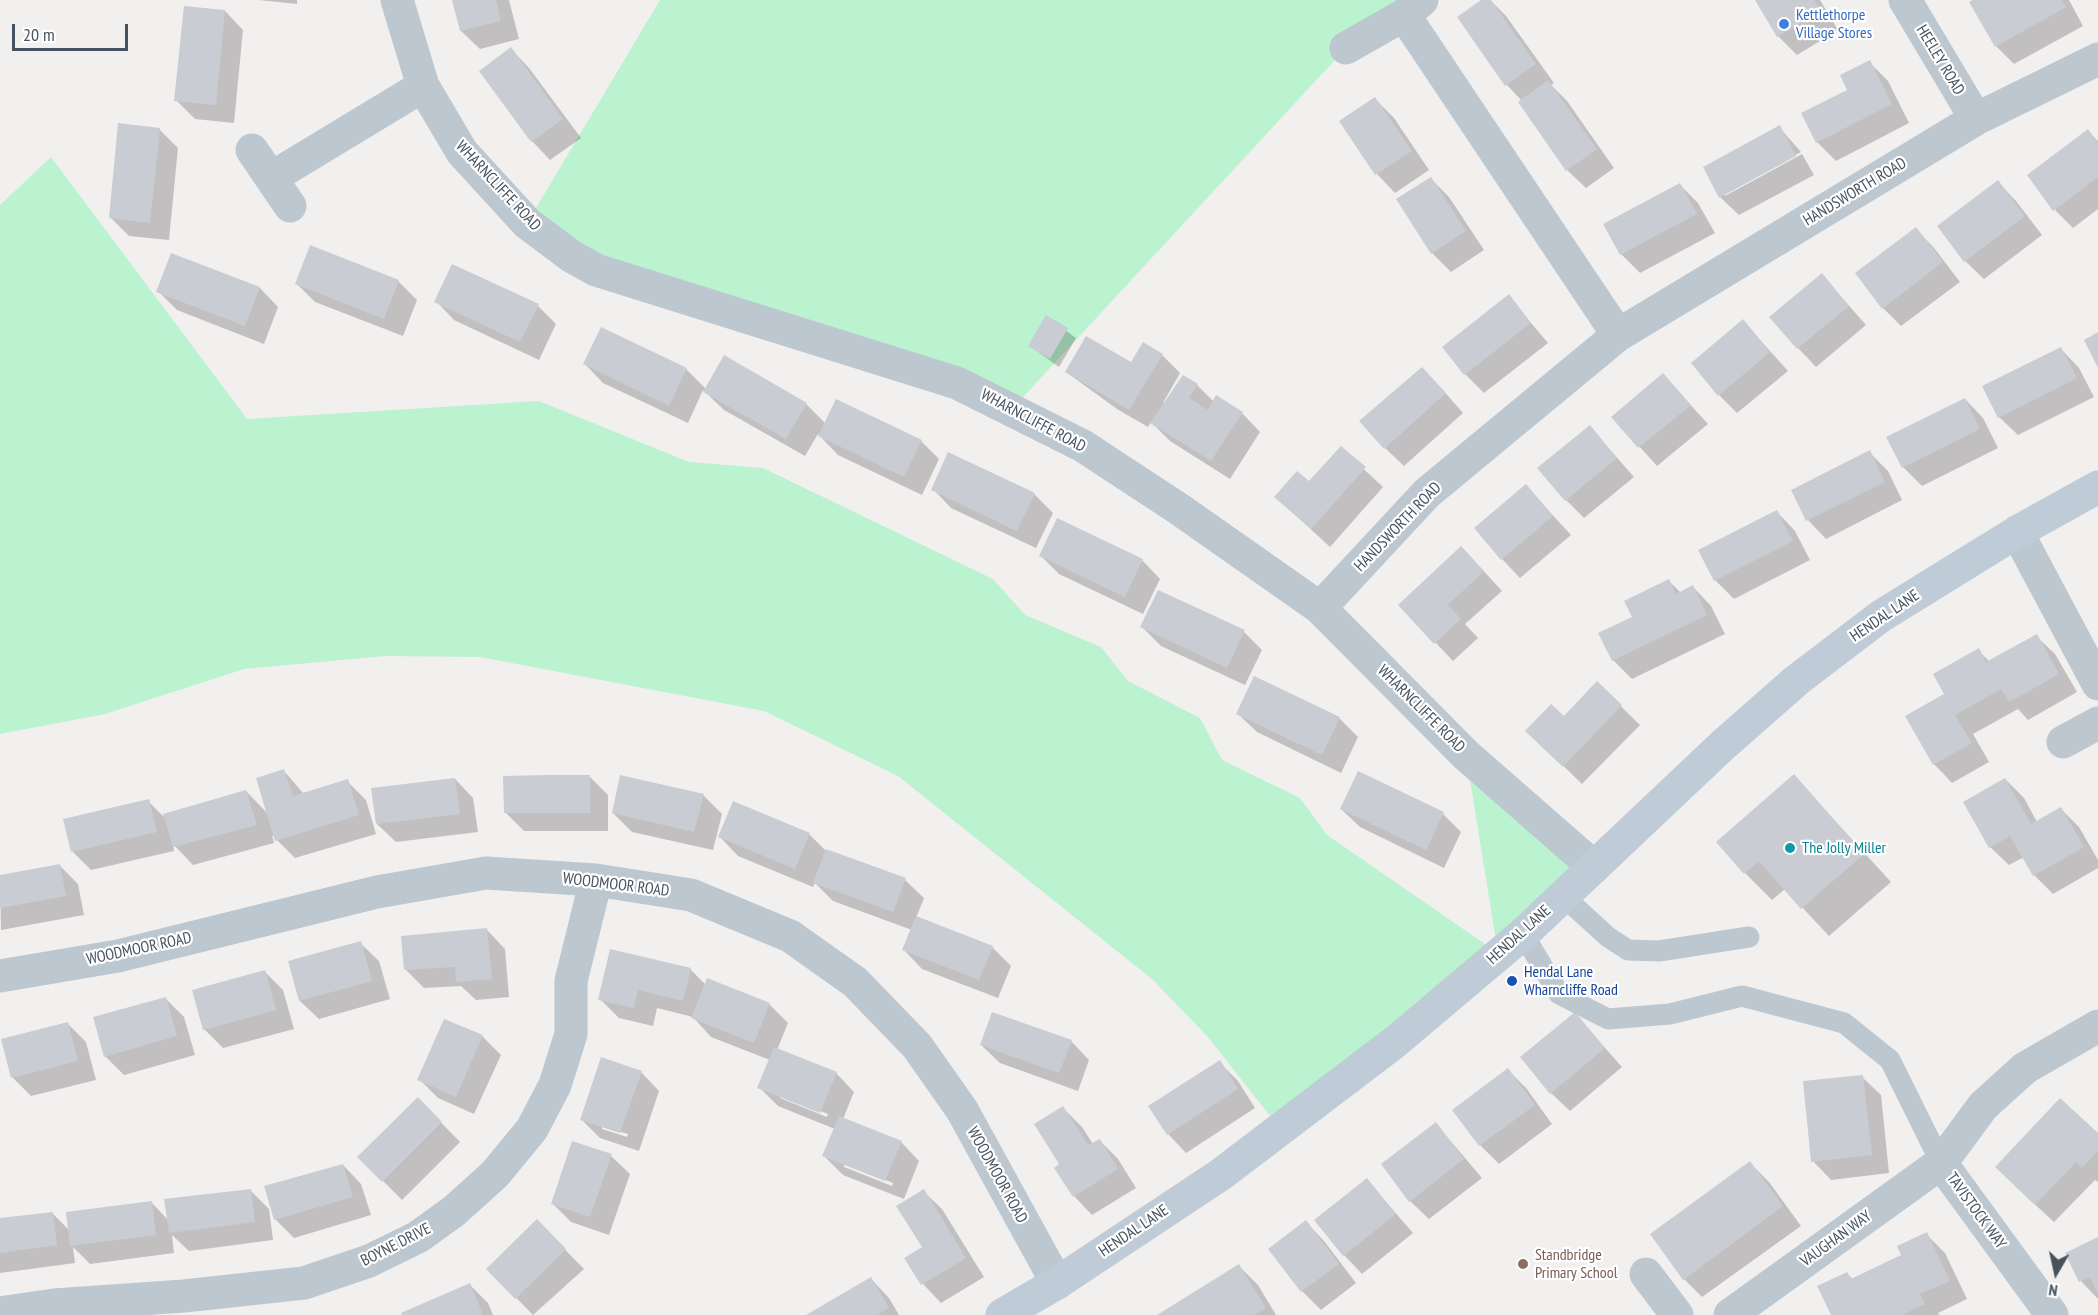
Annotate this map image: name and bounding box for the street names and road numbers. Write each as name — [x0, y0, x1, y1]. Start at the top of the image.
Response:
street label: HEELEY ROAD — [1912, 22, 1968, 98]
street label: WHARNCLIFFE ROAD — [451, 137, 545, 235]
street label: HANDSWORTH ROAD — [1800, 154, 1910, 230]
street label: WHARNCLIFFE ROAD — [977, 385, 1089, 457]
street label: HANDSWORTH ROAD — [1350, 478, 1446, 576]
street label: HENDAL LANE — [1847, 586, 1923, 646]
street label: WHARNCLIFFE ROAD — [1373, 661, 1469, 757]
street label: WOODMOOR ROAD — [562, 869, 670, 901]
street label: HENDAL LANE — [1483, 901, 1555, 969]
street label: WOODMOOR ROAD — [85, 928, 193, 970]
street label: WOODMOOR ROAD — [963, 1124, 1031, 1226]
street label: TAVISTOCK WAY — [1942, 1169, 2010, 1253]
street label: HENDAL LANE — [1096, 1201, 1172, 1261]
street label: VAUGHAN WAY — [1797, 1207, 1875, 1271]
street label: BOYNE DRIVE — [358, 1219, 434, 1271]

